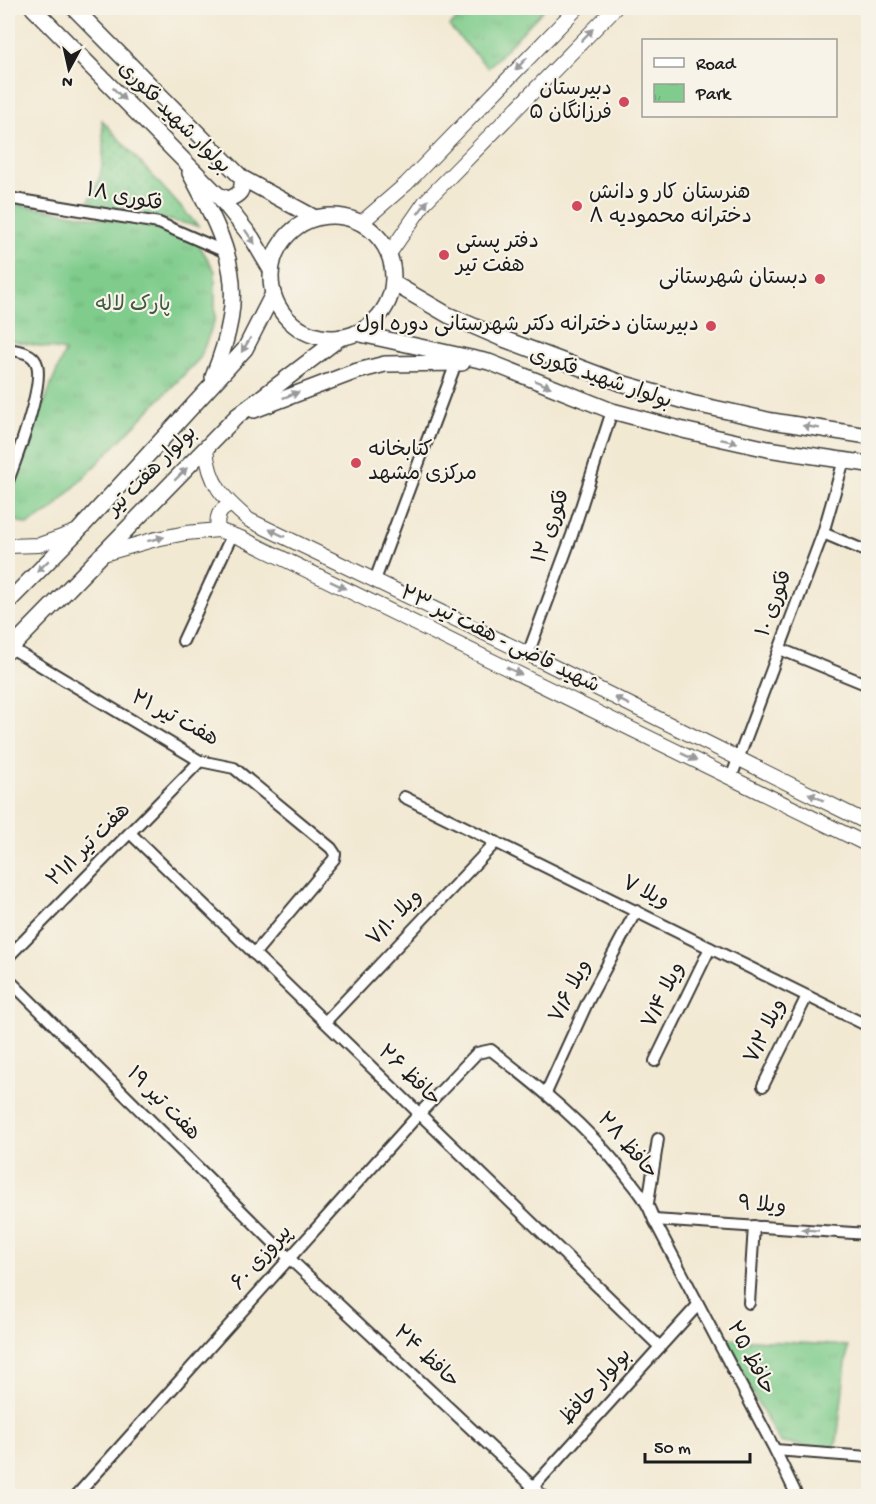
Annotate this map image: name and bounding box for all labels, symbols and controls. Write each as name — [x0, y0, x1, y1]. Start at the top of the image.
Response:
one-way arrow — [579, 29, 593, 43]
north arrow — [39, 39, 99, 99]
legend — [642, 39, 837, 117]
text: Road — [696, 55, 737, 76]
street label: بولوار شهید فکوری — [111, 57, 235, 181]
one-way arrow — [515, 57, 529, 71]
text: N — [60, 70, 74, 91]
place label: دبیرستان فرزانگان ۵ — [529, 78, 612, 127]
text: Park — [695, 85, 732, 106]
one-way arrow — [111, 86, 125, 100]
marker: دبیرستان فرزانگان ۵ — [617, 95, 631, 109]
street label: فکوری ١٨ — [84, 179, 164, 219]
place label: هنرستان کار و دانش دخترانه محمودیه ۸ — [589, 182, 752, 231]
one-way arrow — [417, 199, 429, 215]
marker: هنرستان کار و دانش دخترانه محمودیه ۸ — [570, 199, 584, 213]
one-way arrow — [244, 229, 256, 245]
place label: دفتر پستی هفت تیر — [454, 231, 539, 280]
marker: دفتر پستی هفت تیر — [437, 248, 451, 262]
place label: دبستان شهرستانی — [659, 267, 808, 292]
marker: دبستان شهرستانی — [813, 272, 827, 286]
park label: پارک لاله — [95, 294, 171, 319]
place label: دبیرستان دخترانه دکتر شهرستانی دوره اول — [356, 314, 699, 339]
marker: دبیرستان دخترانه دکتر شهرستانی دوره اول — [704, 319, 718, 333]
one-way arrow — [240, 337, 251, 353]
street label: بولوار شهید فکوری — [525, 344, 675, 416]
one-way arrow — [535, 379, 553, 389]
one-way arrow — [282, 390, 300, 399]
street label: بولوار هفت تیر — [101, 422, 203, 524]
one-way arrow — [801, 423, 820, 432]
one-way arrow — [720, 437, 739, 446]
place label: کتابخانه مرکزی مشهد — [368, 439, 477, 488]
marker: کتابخانه مرکزی مشهد — [349, 456, 363, 470]
one-way arrow — [174, 467, 188, 482]
street label: فکوری ۱۲ — [529, 487, 577, 567]
one-way arrow — [268, 529, 285, 538]
one-way arrow — [147, 534, 166, 544]
one-way arrow — [36, 559, 50, 574]
street label: فکوری ۱۰ — [752, 567, 800, 641]
one-way arrow — [330, 581, 347, 590]
street label: شهید قاضی - هفت تیر ۲۳ — [395, 582, 603, 700]
one-way arrow — [505, 666, 522, 676]
street label: هفت تیر ۲۱ — [126, 687, 222, 753]
one-way arrow — [614, 697, 631, 706]
one-way arrow — [680, 752, 697, 762]
one-way arrow — [807, 792, 824, 802]
street label: هفت تیر ۲۱/۱ — [43, 799, 137, 893]
street label: ویلا ۷ — [617, 872, 673, 916]
street label: ویلا ۷/۱۰ — [363, 885, 429, 953]
street label: ویلا ۷/۶ — [545, 956, 599, 1028]
street label: ویلا ۷/۴ — [638, 959, 692, 1033]
street label: ویلا ۷/۲ — [741, 995, 793, 1069]
street label: حافظ ۲۶ — [371, 1041, 445, 1113]
street label: هفت تیر ۱۹ — [120, 1063, 204, 1147]
street label: حافظ ۲۸ — [590, 1109, 662, 1185]
street label: ویلا ۹ — [737, 1193, 787, 1221]
street label: پیروزی ۶۰ — [227, 1221, 299, 1297]
one-way arrow — [801, 1225, 820, 1234]
street label: حافظ ۲۵ — [719, 1318, 779, 1400]
street label: حافظ ۲۴ — [387, 1321, 463, 1395]
street label: بولوار حافظ — [556, 1344, 638, 1432]
scale bar — [645, 1426, 750, 1464]
text: 50 m — [654, 1439, 691, 1460]

